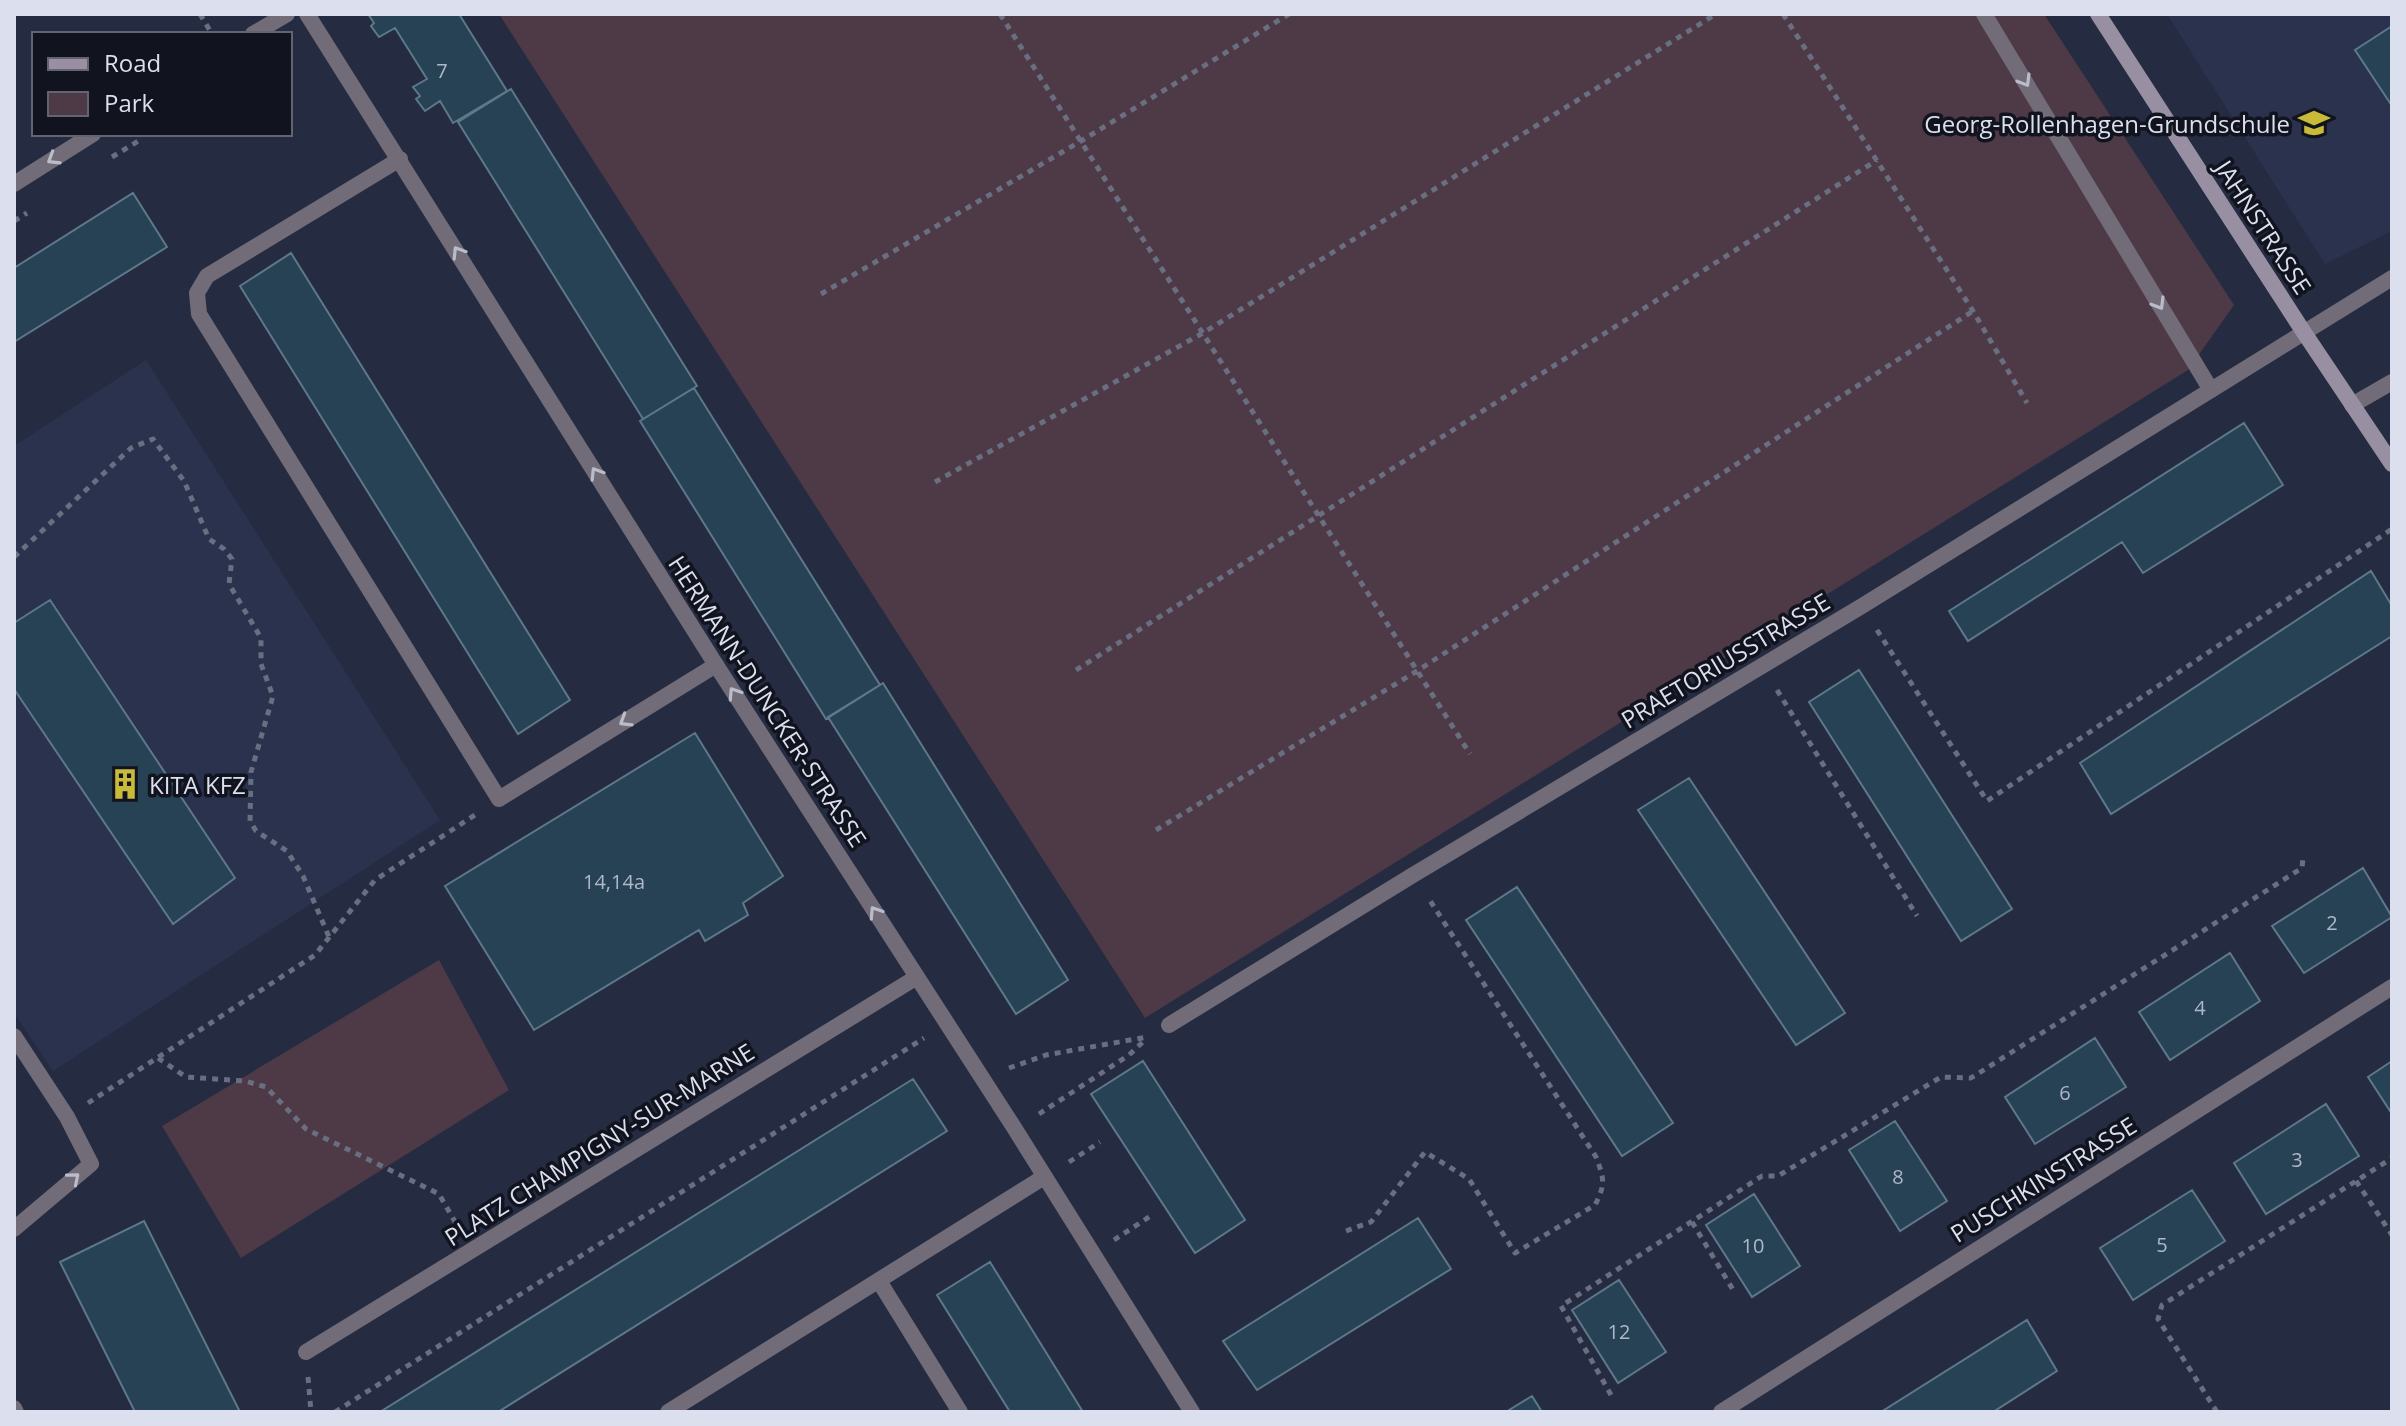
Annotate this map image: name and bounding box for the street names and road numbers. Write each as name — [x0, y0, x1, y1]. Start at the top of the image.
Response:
street label: JAHNSTRASSE — [2207, 152, 2320, 300]
street label: HERMANN-DUNCKER-STRASSE — [661, 549, 875, 853]
street label: PRAETORIUSSTRASSE — [1615, 585, 1835, 735]
street label: PLATZ CHAMPIGNY-SUR-MARNE — [438, 1035, 760, 1253]
street label: PUSCHKINSTRASSE — [1944, 1108, 2142, 1250]

